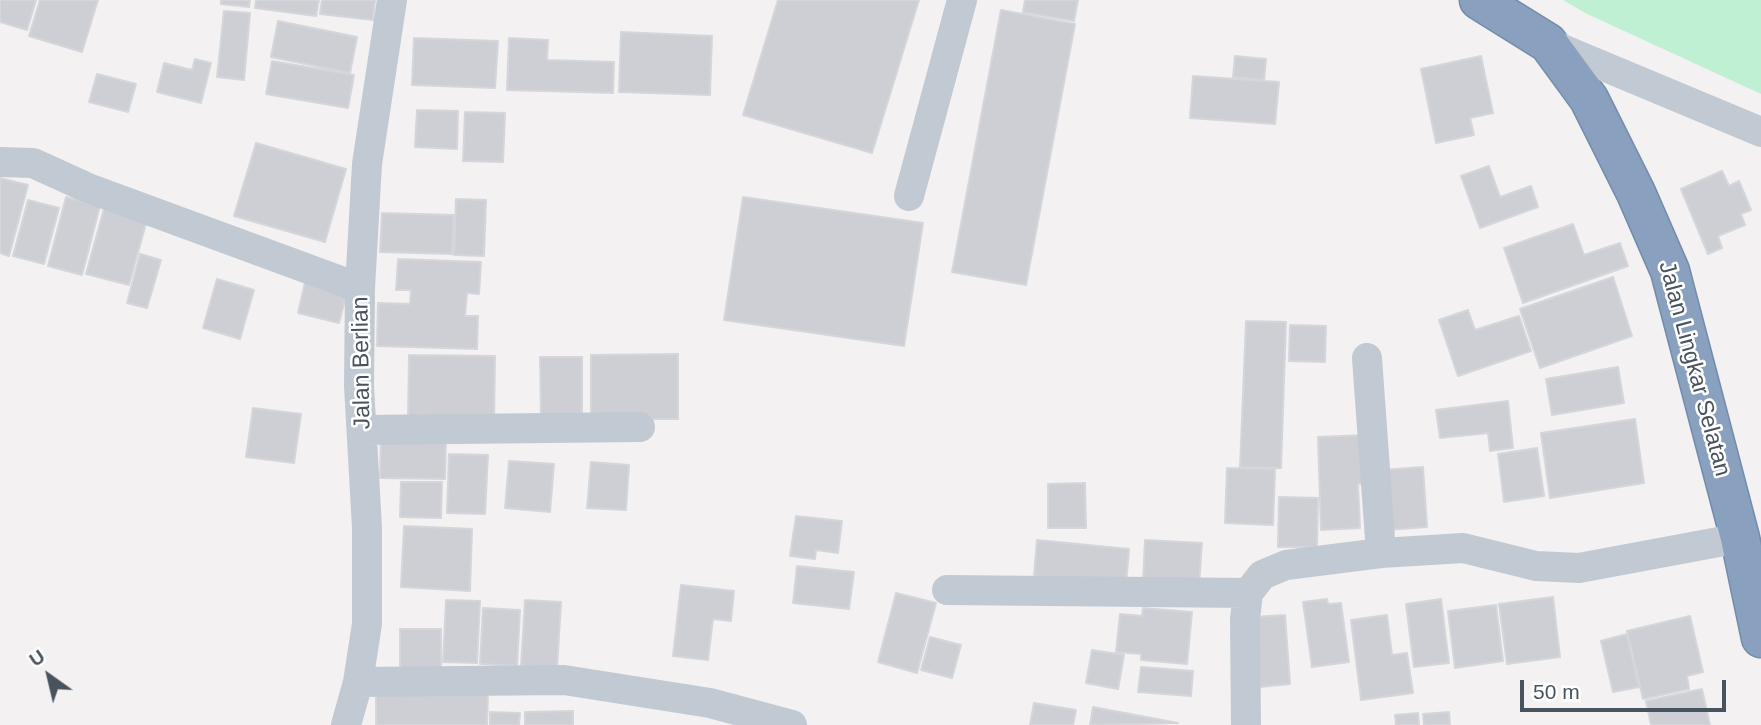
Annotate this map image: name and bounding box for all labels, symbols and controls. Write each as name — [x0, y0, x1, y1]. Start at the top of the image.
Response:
street label: Jalan Lingkar Selatan — [1652, 259, 1736, 479]
street label: Jalan Berlian — [347, 296, 377, 430]
north arrow — [14, 641, 84, 711]
text: U — [25, 646, 49, 671]
scale bar — [1523, 666, 1730, 710]
text: 50 m — [1533, 680, 1580, 703]

